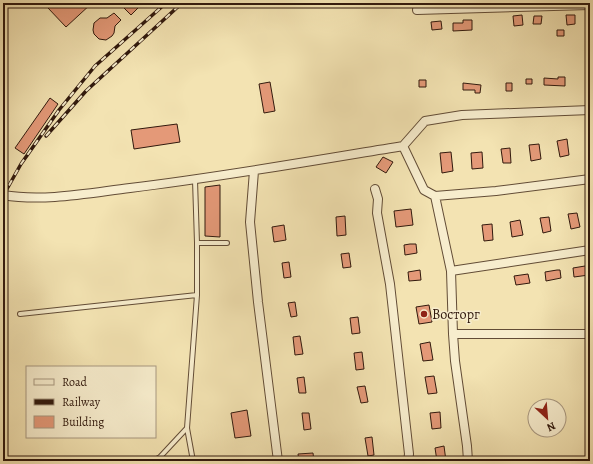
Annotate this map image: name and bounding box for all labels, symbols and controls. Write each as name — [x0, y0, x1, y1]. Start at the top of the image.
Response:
place label: Восторг — [432, 305, 480, 324]
marker: Восторг — [419, 309, 429, 319]
legend — [26, 366, 156, 438]
text: Road — [62, 374, 88, 390]
text: Railway — [62, 394, 101, 410]
north arrow — [527, 398, 567, 438]
text: Building — [62, 414, 104, 430]
text: N — [544, 418, 558, 435]

